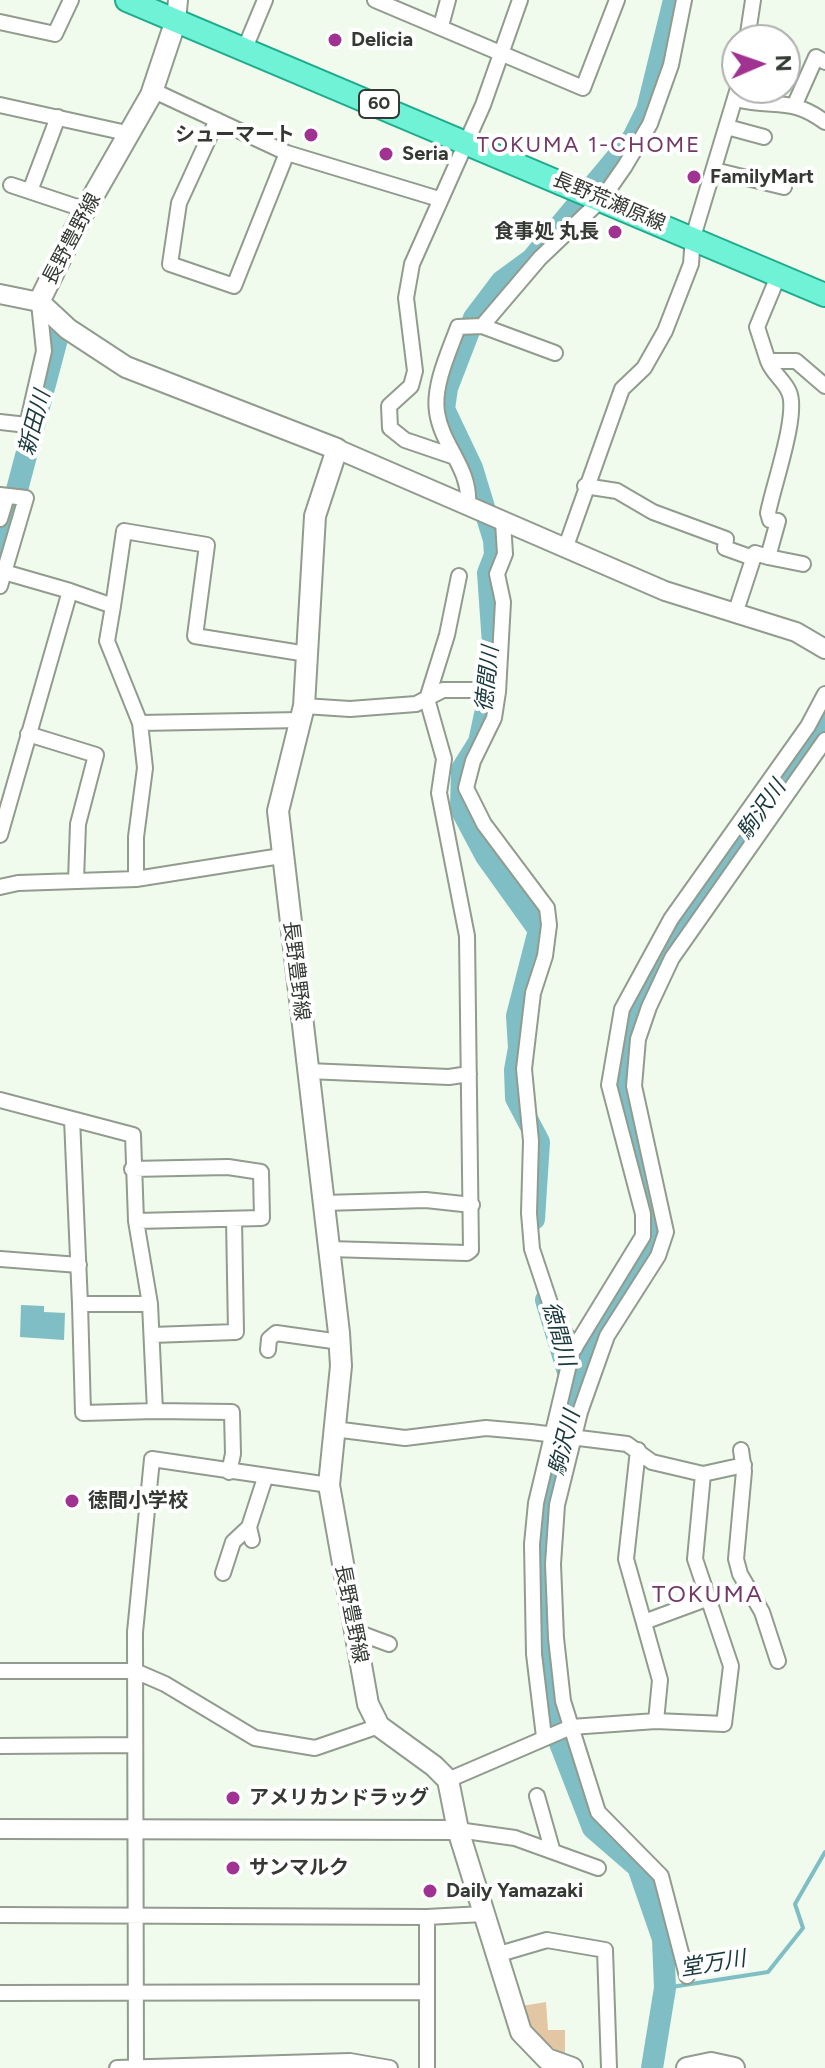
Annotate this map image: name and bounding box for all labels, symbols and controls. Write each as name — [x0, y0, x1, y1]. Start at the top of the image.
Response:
north arrow — [721, 24, 801, 104]
place label: Delicia — [351, 28, 413, 52]
marker: Delicia — [326, 31, 344, 49]
text: N — [770, 54, 797, 72]
road number: 60 — [359, 90, 399, 118]
place label: シューマート — [175, 123, 295, 147]
marker: シューマート — [302, 126, 320, 144]
district label: TOKUMA 1-CHOME — [477, 133, 701, 159]
place label: Seria — [402, 142, 449, 166]
marker: Seria — [377, 145, 395, 163]
place label: FamilyMart — [710, 165, 814, 189]
street label: 長野荒瀬原線 — [549, 168, 669, 236]
marker: FamilyMart — [685, 168, 703, 186]
street label: 長野豊野線 — [38, 189, 106, 289]
place label: 食事処 丸長 — [494, 220, 599, 244]
marker: 食事処 丸長 — [606, 223, 624, 241]
water label: 新田川 — [14, 388, 56, 458]
water label: 徳間川 — [471, 645, 505, 713]
water label: 駒沢川 — [732, 775, 792, 845]
street label: 長野豊野線 — [278, 920, 314, 1022]
water label: 徳間川 — [536, 1299, 580, 1369]
water label: 駒沢川 — [544, 1408, 586, 1478]
place label: 徳間小学校 — [88, 1489, 188, 1513]
marker: 徳間小学校 — [63, 1492, 81, 1510]
street label: 長野豊野線 — [330, 1563, 372, 1665]
district label: TOKUMA — [652, 1581, 764, 1609]
place label: アメリカンドラッグ — [249, 1786, 429, 1810]
marker: アメリカンドラッグ — [224, 1789, 242, 1807]
place label: サンマルク — [249, 1856, 349, 1880]
marker: サンマルク — [224, 1859, 242, 1877]
place label: Daily Yamazaki — [446, 1879, 583, 1903]
marker: Daily Yamazaki — [421, 1882, 439, 1900]
water label: 堂万川 — [678, 1946, 748, 1982]

